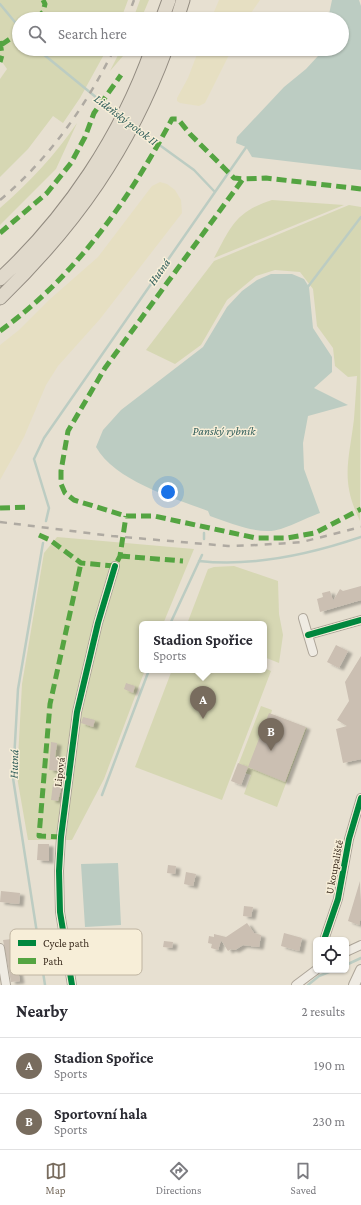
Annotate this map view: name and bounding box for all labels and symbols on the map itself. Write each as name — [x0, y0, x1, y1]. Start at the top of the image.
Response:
water label: Lideňský potok II — [91, 92, 161, 149]
water label: Hutná — [145, 256, 173, 288]
water label: Panský rybník — [192, 424, 256, 438]
your location — [158, 482, 178, 502]
pin: A — [190, 686, 216, 719]
pin: B — [258, 718, 284, 751]
water label: Hutná — [6, 749, 22, 779]
street label: Lipová — [51, 757, 68, 788]
street label: U koupaliště — [323, 839, 346, 895]
legend — [10, 929, 142, 975]
text: Cycle path — [43, 937, 89, 950]
text: Path — [43, 955, 63, 967]

